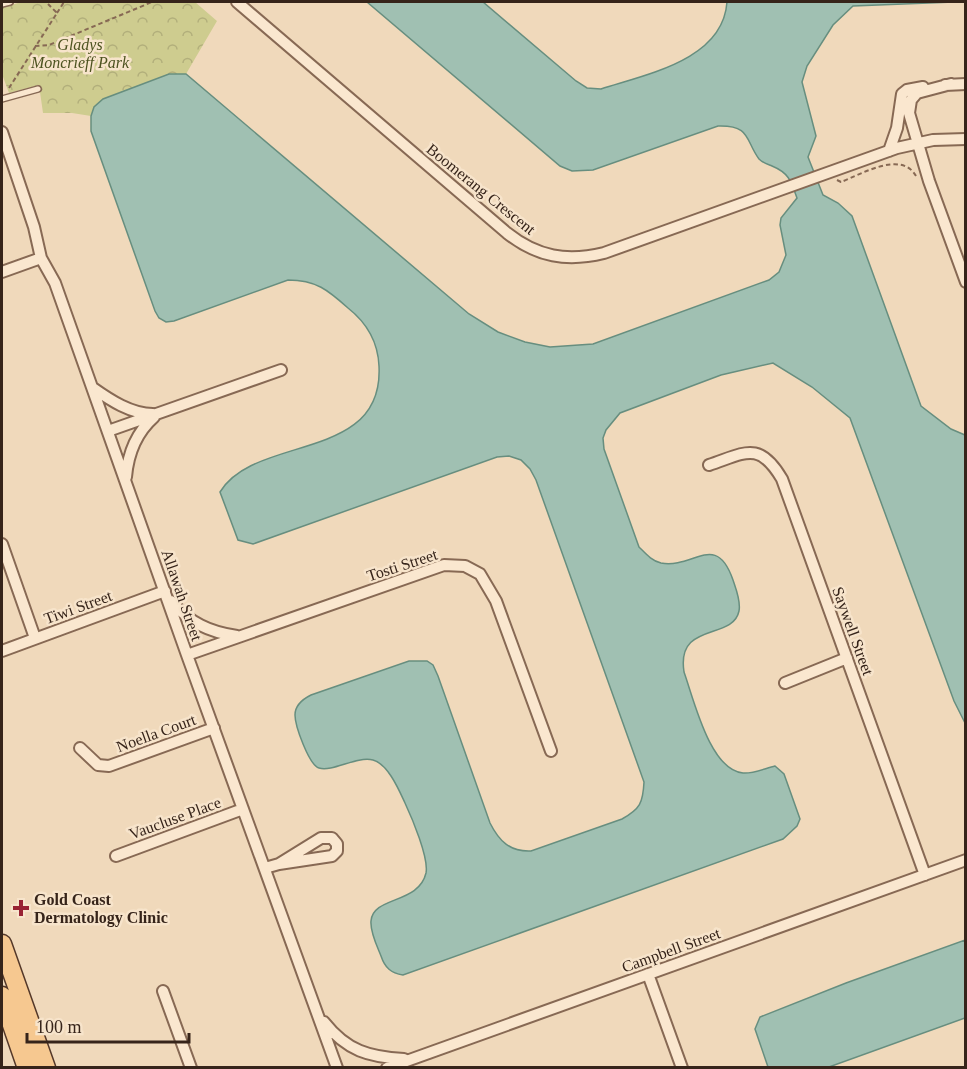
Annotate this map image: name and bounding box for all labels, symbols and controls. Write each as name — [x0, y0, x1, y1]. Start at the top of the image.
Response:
park label: Gladys Moncrieff Park — [30, 36, 130, 72]
street label: Boomerang Crescent — [423, 140, 539, 239]
street label: Tosti Street — [365, 545, 440, 584]
street label: Allawah Street — [158, 547, 206, 643]
street label: Saywell Street — [828, 584, 877, 678]
street label: Tiwi Street — [42, 587, 115, 627]
street label: Noella Court — [114, 711, 198, 755]
street label: Vaucluse Place — [127, 794, 223, 842]
place label: Gold Coast Dermatology Clinic — [34, 891, 168, 927]
marker: Gold Coast Dermatology Clinic — [12, 899, 30, 917]
street label: Campbell Street — [619, 924, 723, 977]
scale bar — [27, 1006, 189, 1044]
text: 100 m — [36, 1017, 82, 1037]

